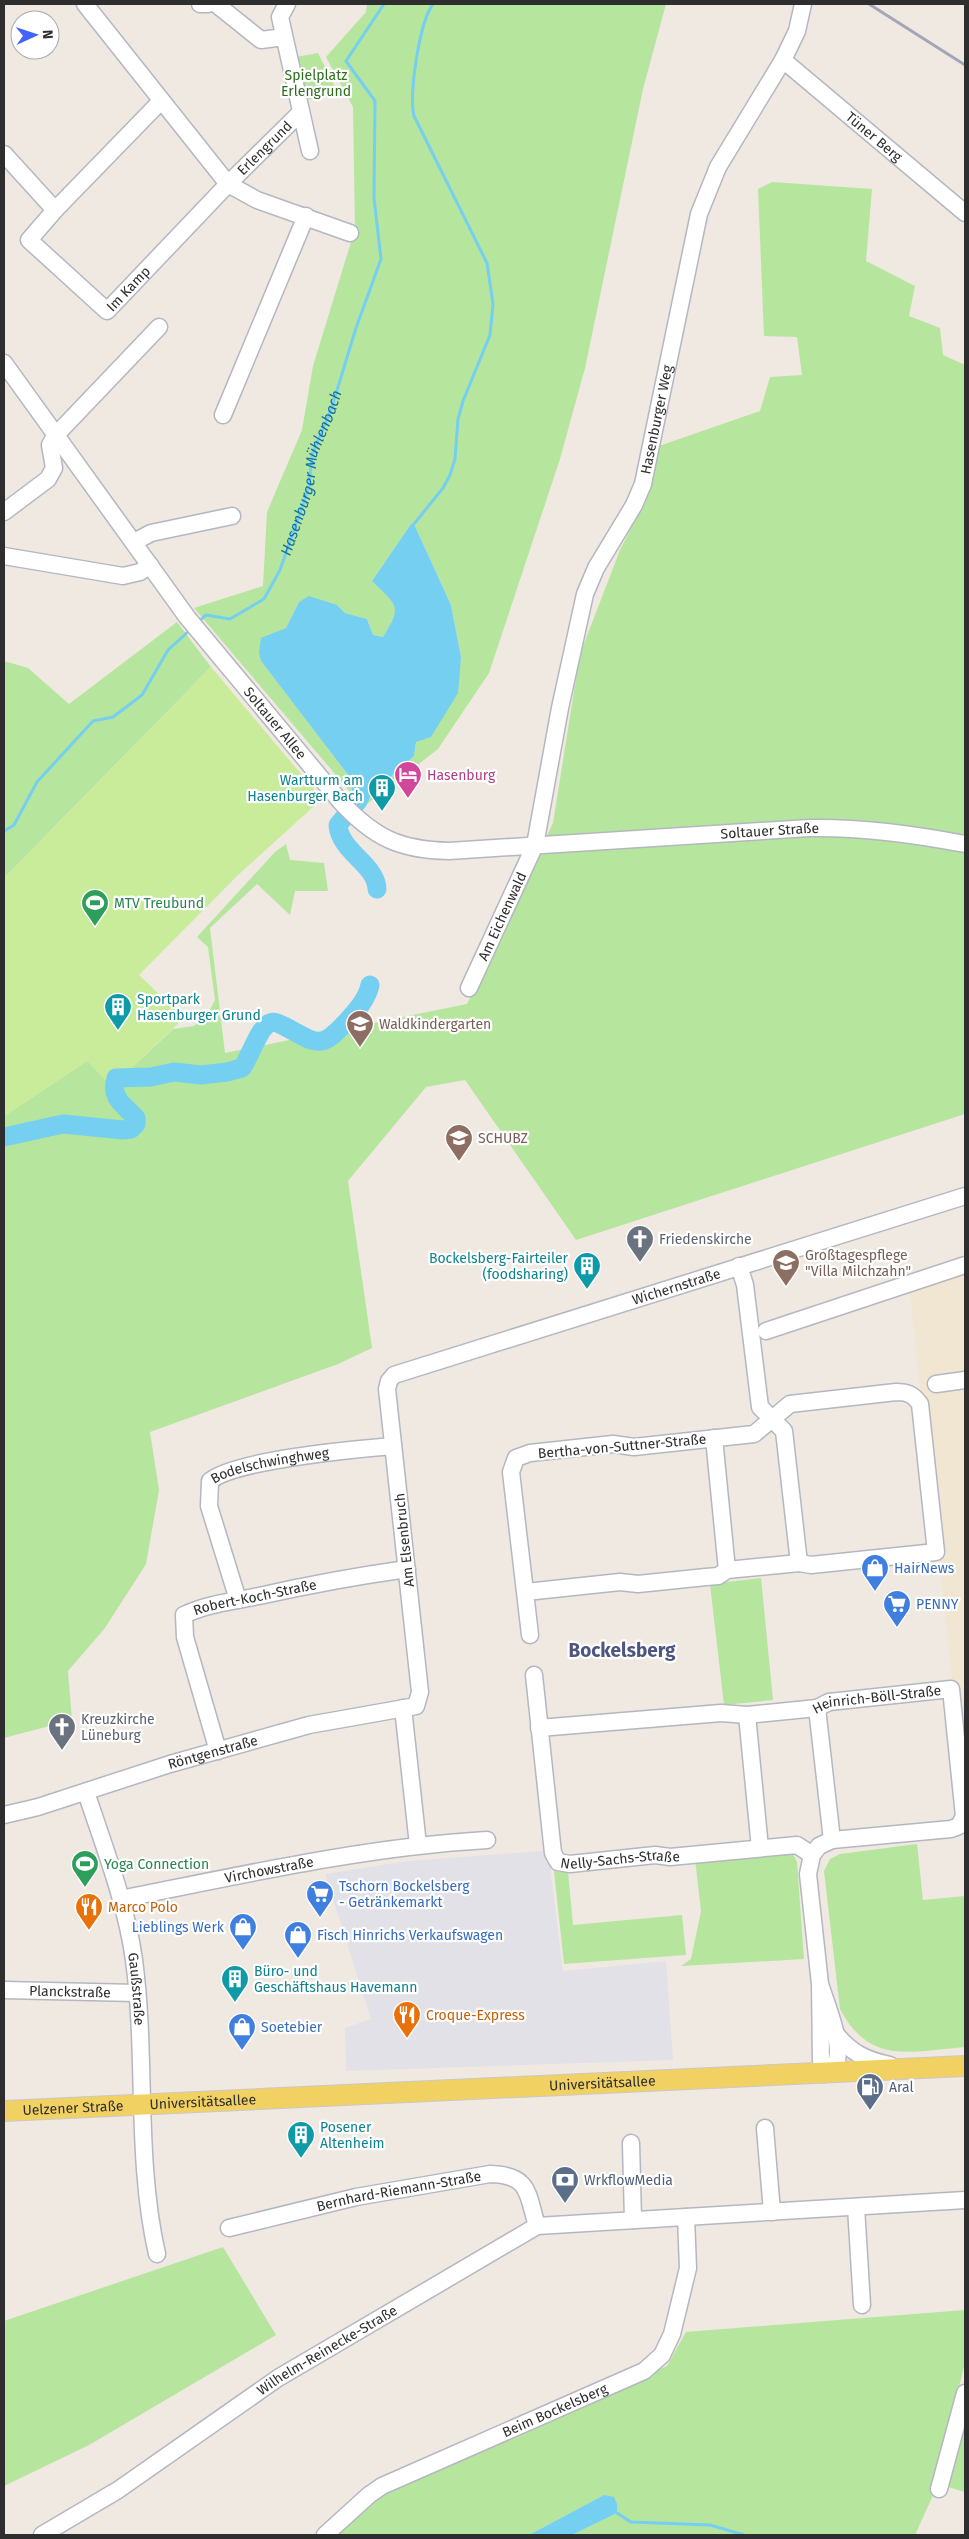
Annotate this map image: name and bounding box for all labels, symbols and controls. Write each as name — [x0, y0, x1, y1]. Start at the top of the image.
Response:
north arrow — [10, 10, 60, 60]
text: N — [39, 29, 56, 39]
park label: Spielplatz Erlengrund — [281, 67, 351, 100]
street label: Tüner Berg — [842, 108, 906, 166]
street label: Erlengrund — [234, 118, 296, 179]
street label: Im Kamp — [103, 263, 154, 315]
street label: Hasenburger Weg — [637, 363, 677, 476]
water label: Hasenburger Mühlenbach — [277, 388, 346, 558]
street label: Soltauer Allee — [240, 684, 310, 763]
hotel icon: Hasenburg — [393, 760, 423, 799]
place label: Hasenburg — [427, 767, 496, 784]
place label: Wartturm am Hasenburger Bach — [247, 772, 363, 805]
building icon: Wartturm am Hasenburger Bach — [367, 773, 397, 812]
street label: Soltauer Straße — [720, 820, 819, 843]
street label: Am Eichenwald — [475, 869, 530, 964]
sports icon: MTV Treubund — [80, 888, 110, 927]
place label: MTV Treubund — [114, 895, 204, 912]
place label: Sportpark Hasenburger Grund — [137, 991, 261, 1024]
building icon: Sportpark Hasenburger Grund — [103, 992, 133, 1031]
school or university icon: Waldkindergarten — [345, 1009, 375, 1048]
place label: Waldkindergarten — [379, 1016, 491, 1033]
school or university icon: SCHUBZ — [444, 1123, 474, 1162]
place label: SCHUBZ — [478, 1130, 528, 1147]
church icon: Friedenskirche — [625, 1224, 655, 1263]
place label: Friedenskirche — [659, 1231, 752, 1248]
place label: Großtagespflege "Villa Milchzahn" — [805, 1247, 911, 1280]
school or university icon: Großtagespflege "Villa Milchzahn" — [771, 1248, 801, 1287]
place label: Bockelsberg-Fairteiler (foodsharing) — [429, 1250, 569, 1283]
building icon: Bockelsberg-Fairteiler (foodsharing) — [572, 1251, 602, 1290]
street label: Wichernstraße — [630, 1265, 723, 1309]
street label: Bertha-von-Suttner-Straße — [537, 1431, 707, 1462]
street label: Bodelschwinghweg — [208, 1444, 331, 1487]
street label: Am Elsenbruch — [391, 1492, 418, 1588]
shop icon: HairNews — [860, 1553, 890, 1592]
place label: HairNews — [894, 1560, 955, 1577]
street label: Robert-Koch-Straße — [191, 1576, 318, 1619]
supermarket icon: PENNY — [882, 1589, 912, 1628]
place label: PENNY — [916, 1596, 959, 1613]
district label: Bockelsberg — [568, 1639, 676, 1662]
street label: Heinrich-Böll-Straße — [810, 1682, 942, 1718]
place label: Kreuzkirche Lüneburg — [81, 1711, 155, 1744]
church icon: Kreuzkirche Lüneburg — [47, 1712, 77, 1751]
street label: Röntgenstraße — [166, 1732, 260, 1773]
street label: Nelly-Sachs-Straße — [559, 1847, 681, 1873]
sports icon: Yoga Connection — [70, 1849, 100, 1888]
street label: Virchowstraße — [223, 1853, 315, 1887]
place label: Yoga Connection — [104, 1856, 209, 1873]
place label: Tschorn Bockelsberg - Getränkemarkt — [339, 1878, 470, 1911]
supermarket icon: Tschorn Bockelsberg - Getränkemarkt — [305, 1879, 335, 1918]
restaurant icon: Marco Polo — [74, 1892, 104, 1931]
place label: Marco Polo — [108, 1899, 178, 1916]
shop icon: Lieblings Werk — [228, 1912, 258, 1951]
place label: Lieblings Werk — [132, 1919, 225, 1936]
shop icon: Fisch Hinrichs Verkaufswagen — [283, 1920, 313, 1959]
place label: Fisch Hinrichs Verkaufswagen — [317, 1927, 503, 1944]
street label: Gaußstraße — [124, 1951, 148, 2026]
place label: Büro- und Geschäftshaus Havemann — [254, 1963, 417, 1996]
building icon: Büro- und Geschäftshaus Havemann — [220, 1964, 250, 2003]
street label: Planckstraße — [29, 1983, 111, 2001]
restaurant icon: Croque-Express — [392, 2000, 422, 2039]
place label: Croque-Express — [426, 2007, 525, 2024]
shop icon: Soetebier — [227, 2012, 257, 2051]
place label: Soetebier — [261, 2019, 323, 2036]
street label: Universitätsallee — [549, 2072, 656, 2094]
fuel station icon: Aral — [855, 2072, 885, 2111]
place label: Aral — [889, 2079, 914, 2096]
street label: Universitätsallee — [149, 2091, 256, 2113]
street label: Uelzener Straße — [22, 2097, 124, 2119]
place label: Posener Altenheim — [320, 2119, 385, 2152]
building icon: Posener Altenheim — [286, 2120, 316, 2159]
bank icon: WrkflowMedia — [550, 2165, 580, 2204]
street label: Bernhard-Riemann-Straße — [315, 2168, 483, 2215]
place label: WrkflowMedia — [584, 2172, 673, 2189]
street label: Wilhelm-Reinecke-Straße — [254, 2302, 400, 2399]
street label: Beim Bockelsberg — [500, 2380, 611, 2441]

